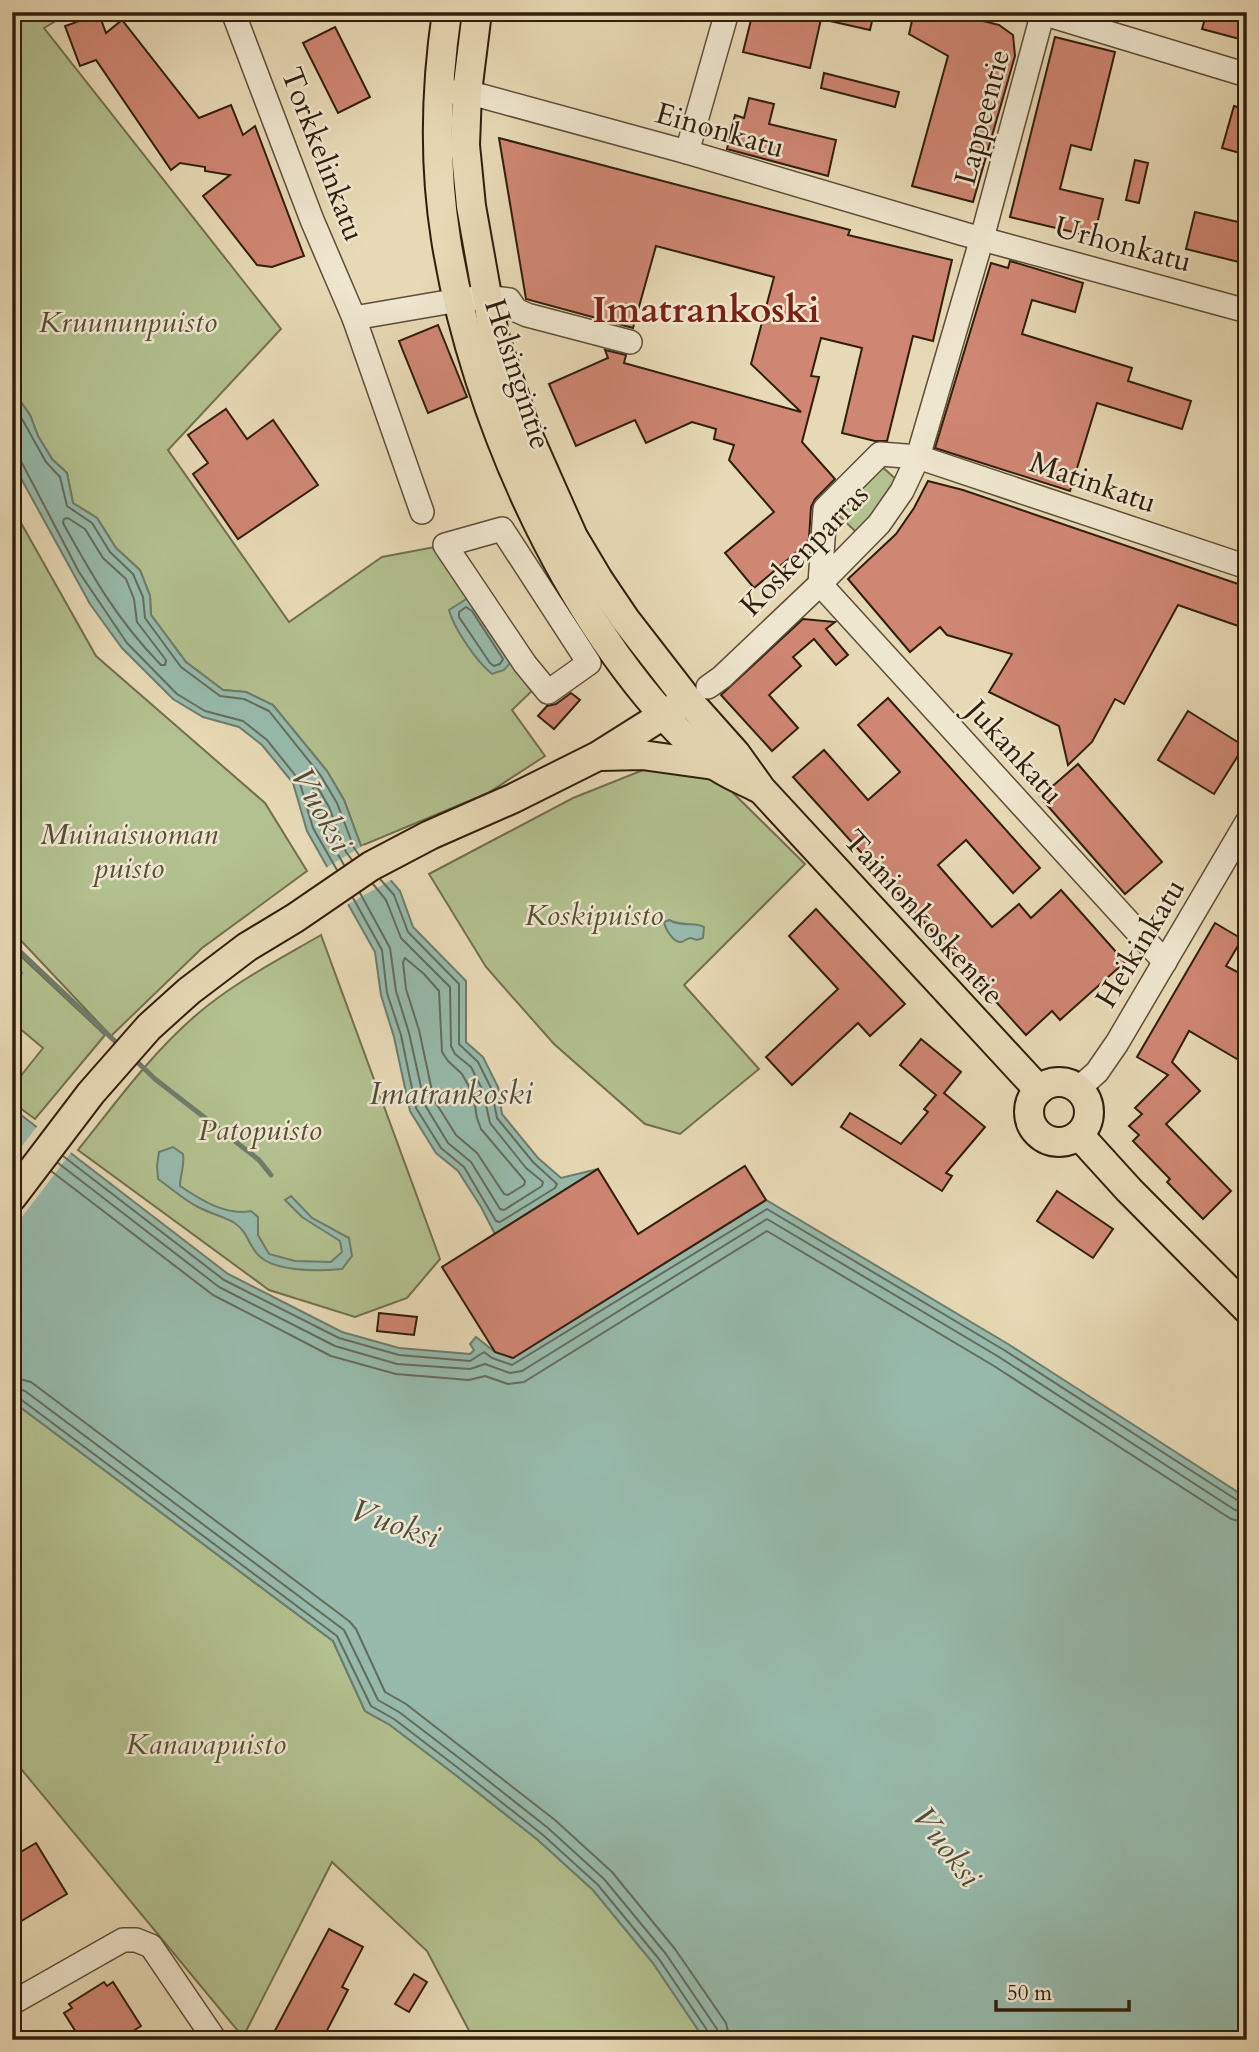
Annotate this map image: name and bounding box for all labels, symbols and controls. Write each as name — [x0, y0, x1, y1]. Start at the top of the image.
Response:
street label: Lappeentie — [945, 45, 1020, 190]
street label: Torkkelinkatu — [271, 61, 374, 247]
street label: Einonkatu — [651, 93, 789, 168]
street label: Urhonkatu — [1050, 207, 1196, 282]
district label: Imatrankoski — [592, 285, 820, 335]
street label: Helsingintie — [474, 294, 561, 455]
park label: Kruununpuisto — [39, 302, 217, 343]
street label: Matinkatu — [1024, 442, 1162, 523]
street label: Koskenparras — [731, 475, 878, 625]
street label: Jukankatu — [954, 688, 1073, 813]
water label: Vuoksi — [280, 759, 363, 860]
park label: Muinaisuoman puisto — [40, 814, 218, 889]
street label: Tainionkoskentie — [834, 821, 1013, 1014]
street label: Heikinkatu — [1086, 871, 1195, 1015]
park label: Koskipuisto — [525, 895, 663, 936]
water label: Imatrankoski — [369, 1072, 533, 1116]
park label: Patopuisto — [198, 1110, 322, 1151]
water label: Vuoksi — [345, 1488, 445, 1560]
park label: Kanavapuisto — [126, 1724, 286, 1765]
water label: Vuoksi — [901, 1797, 991, 1896]
scale bar — [996, 1968, 1130, 2012]
text: 50 m — [1007, 1979, 1052, 2008]

